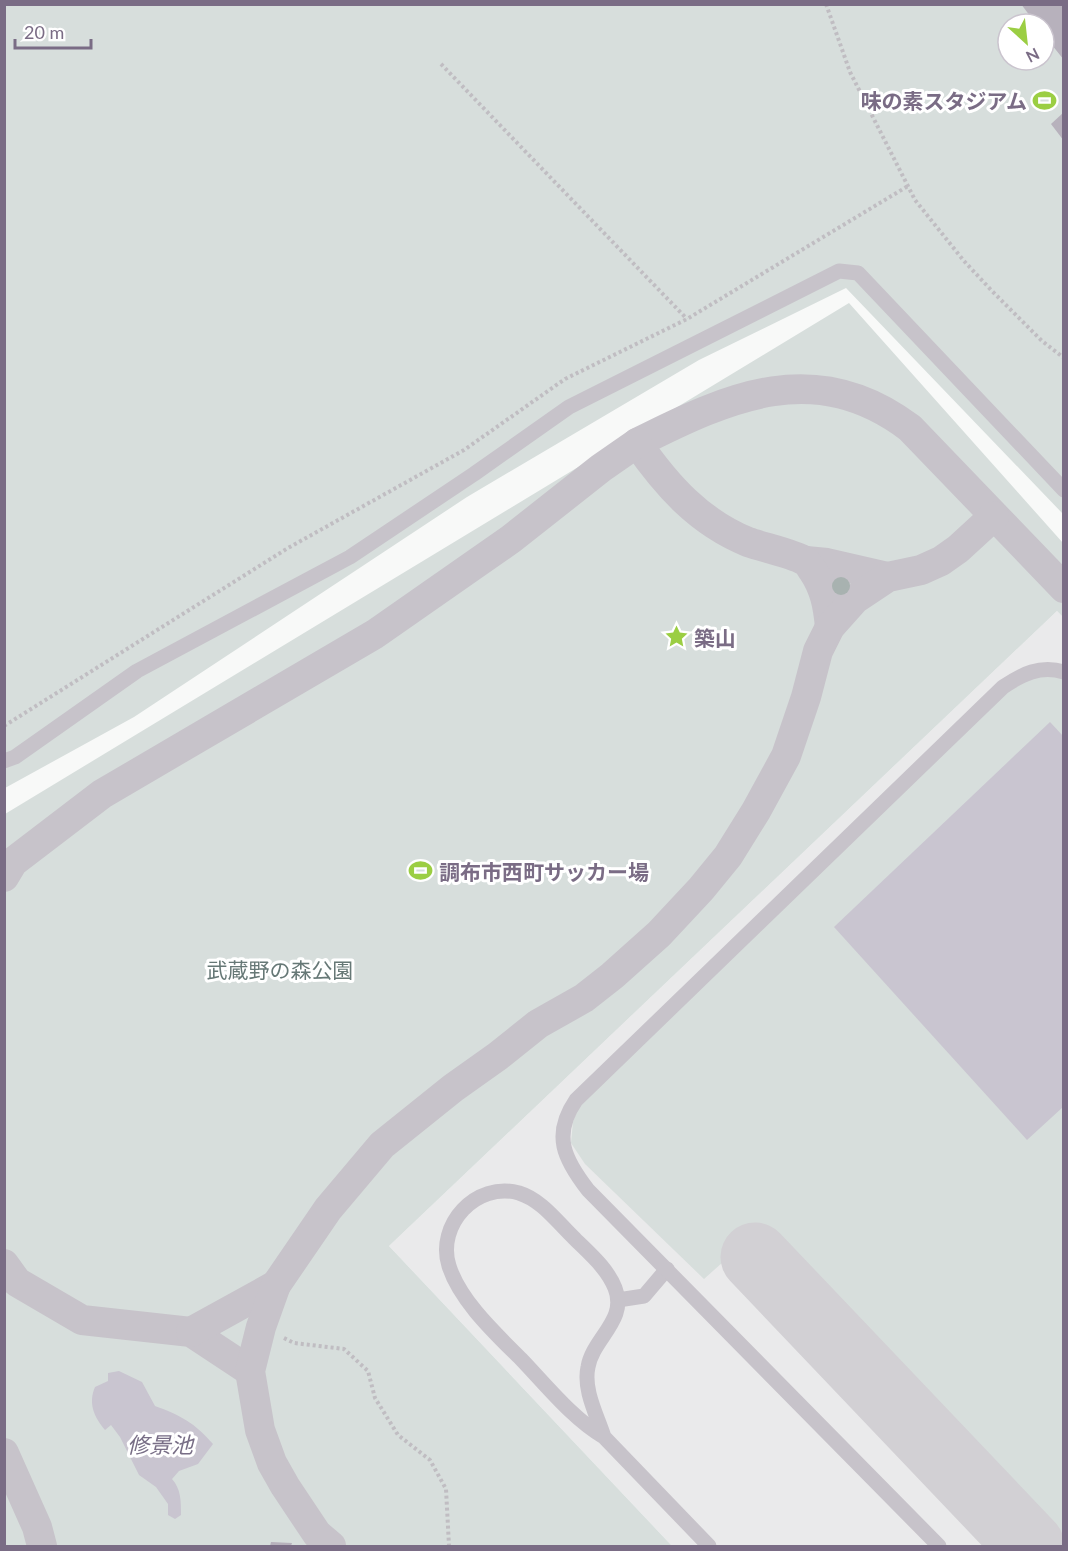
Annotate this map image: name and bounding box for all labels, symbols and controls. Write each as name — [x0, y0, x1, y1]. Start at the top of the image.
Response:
scale bar — [15, 12, 92, 50]
north arrow — [996, 12, 1056, 72]
text: 20 m — [24, 21, 64, 43]
text: N — [1023, 45, 1043, 67]
sports icon: 味の素スタジアム — [1032, 87, 1058, 113]
place label: 味の素スタジアム — [860, 88, 1027, 113]
place icon: 築山 — [663, 624, 689, 650]
place label: 築山 — [694, 625, 736, 650]
sports icon: 調布市西町サッカー場 — [408, 858, 434, 884]
place label: 調布市西町サッカー場 — [439, 859, 649, 884]
park label: 武蔵野の森公園 — [207, 957, 354, 982]
water label: 修景池 — [127, 1431, 195, 1458]

